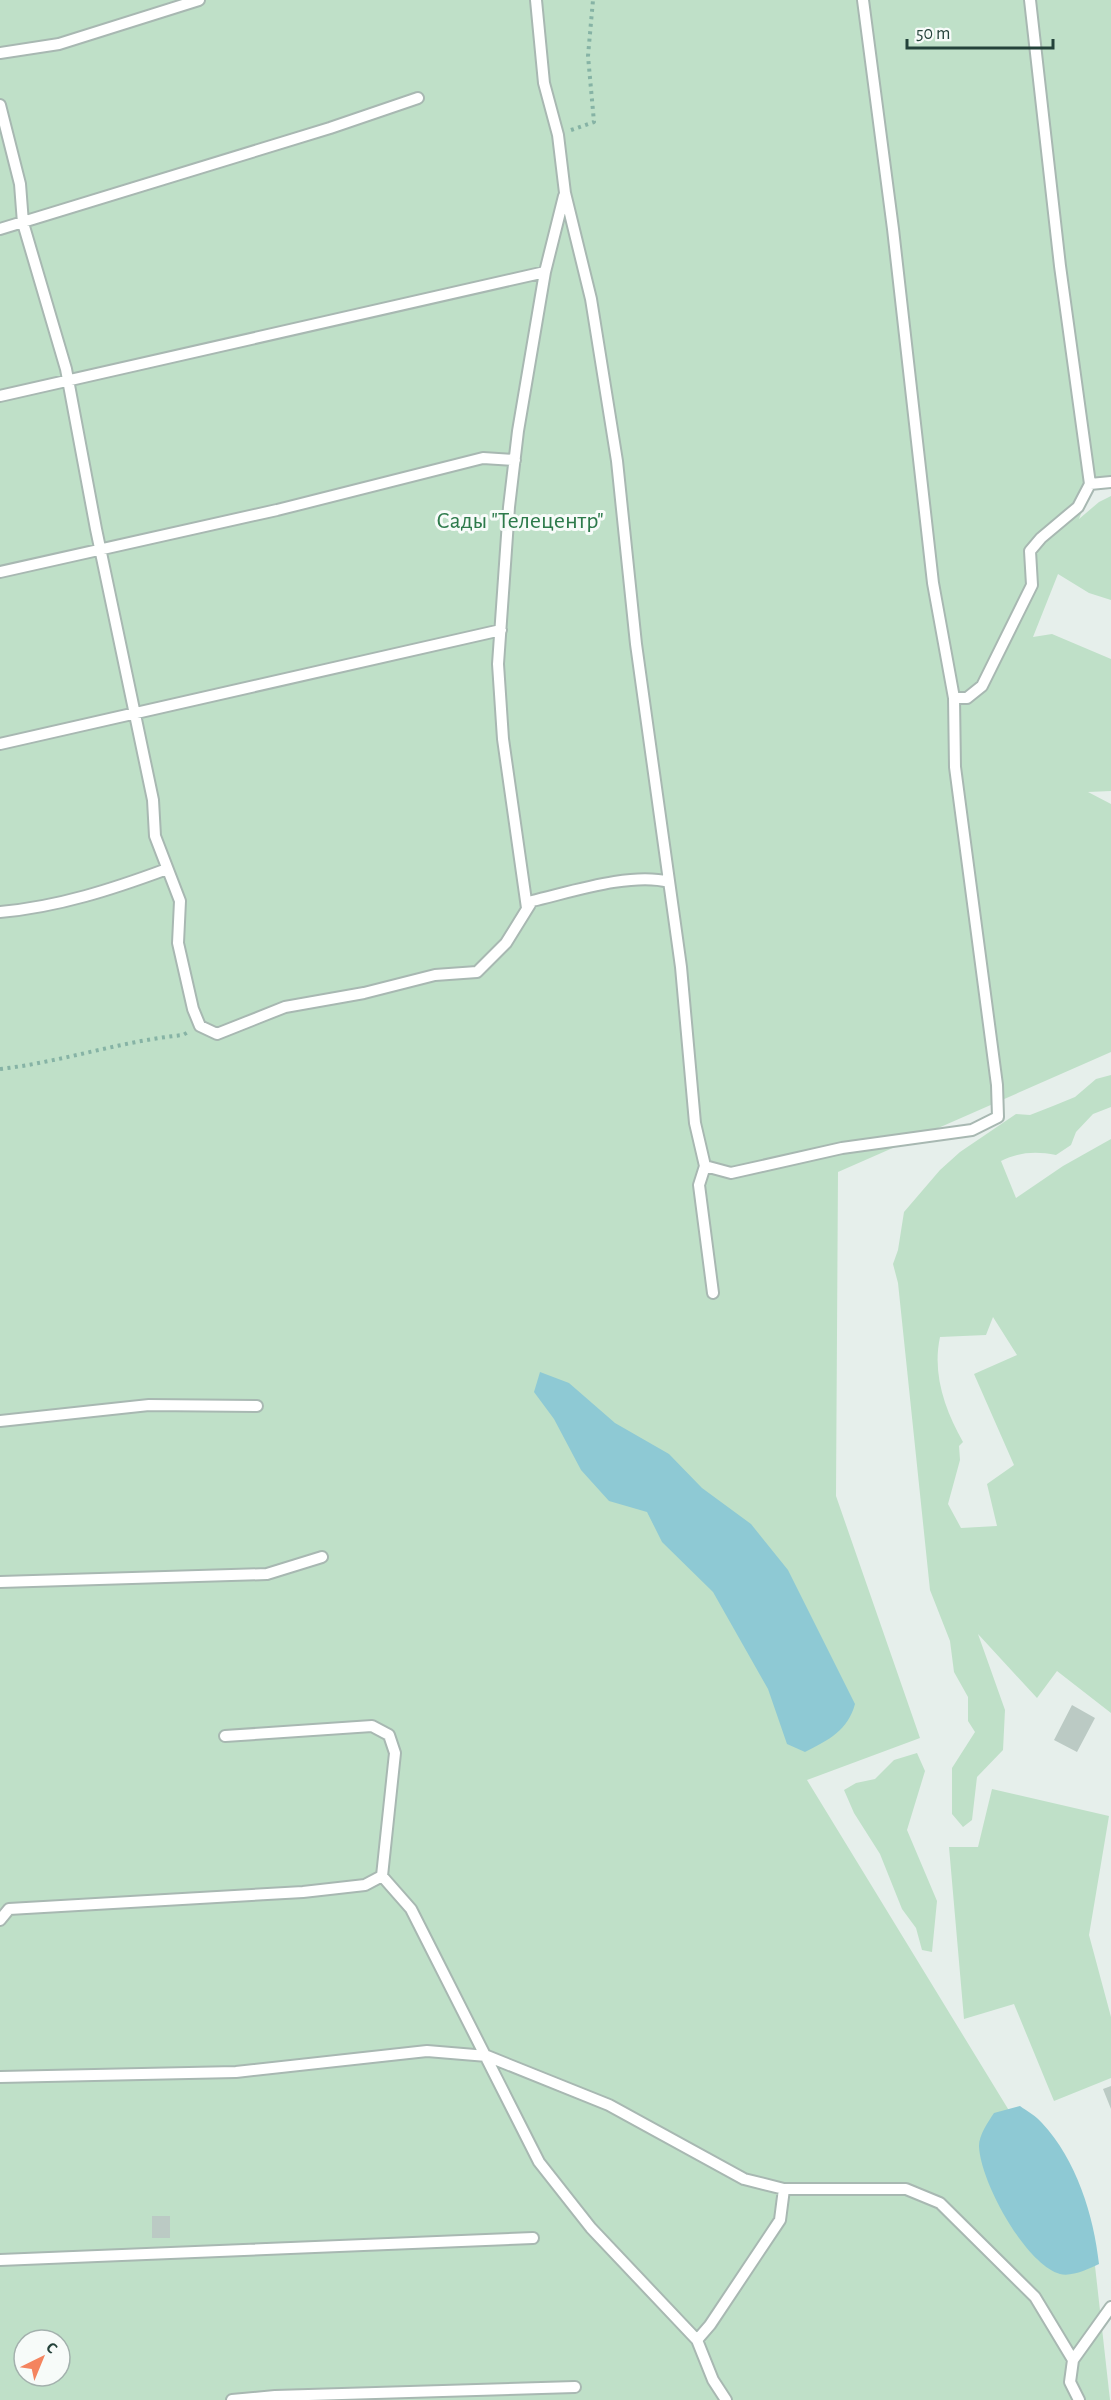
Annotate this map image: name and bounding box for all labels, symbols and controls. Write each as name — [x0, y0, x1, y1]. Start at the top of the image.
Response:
scale bar — [907, 12, 1052, 50]
text: 50 m — [916, 25, 950, 43]
park label: Сады "Телецентр" — [436, 509, 604, 533]
north arrow — [12, 2328, 72, 2388]
text: С — [43, 2339, 60, 2357]

